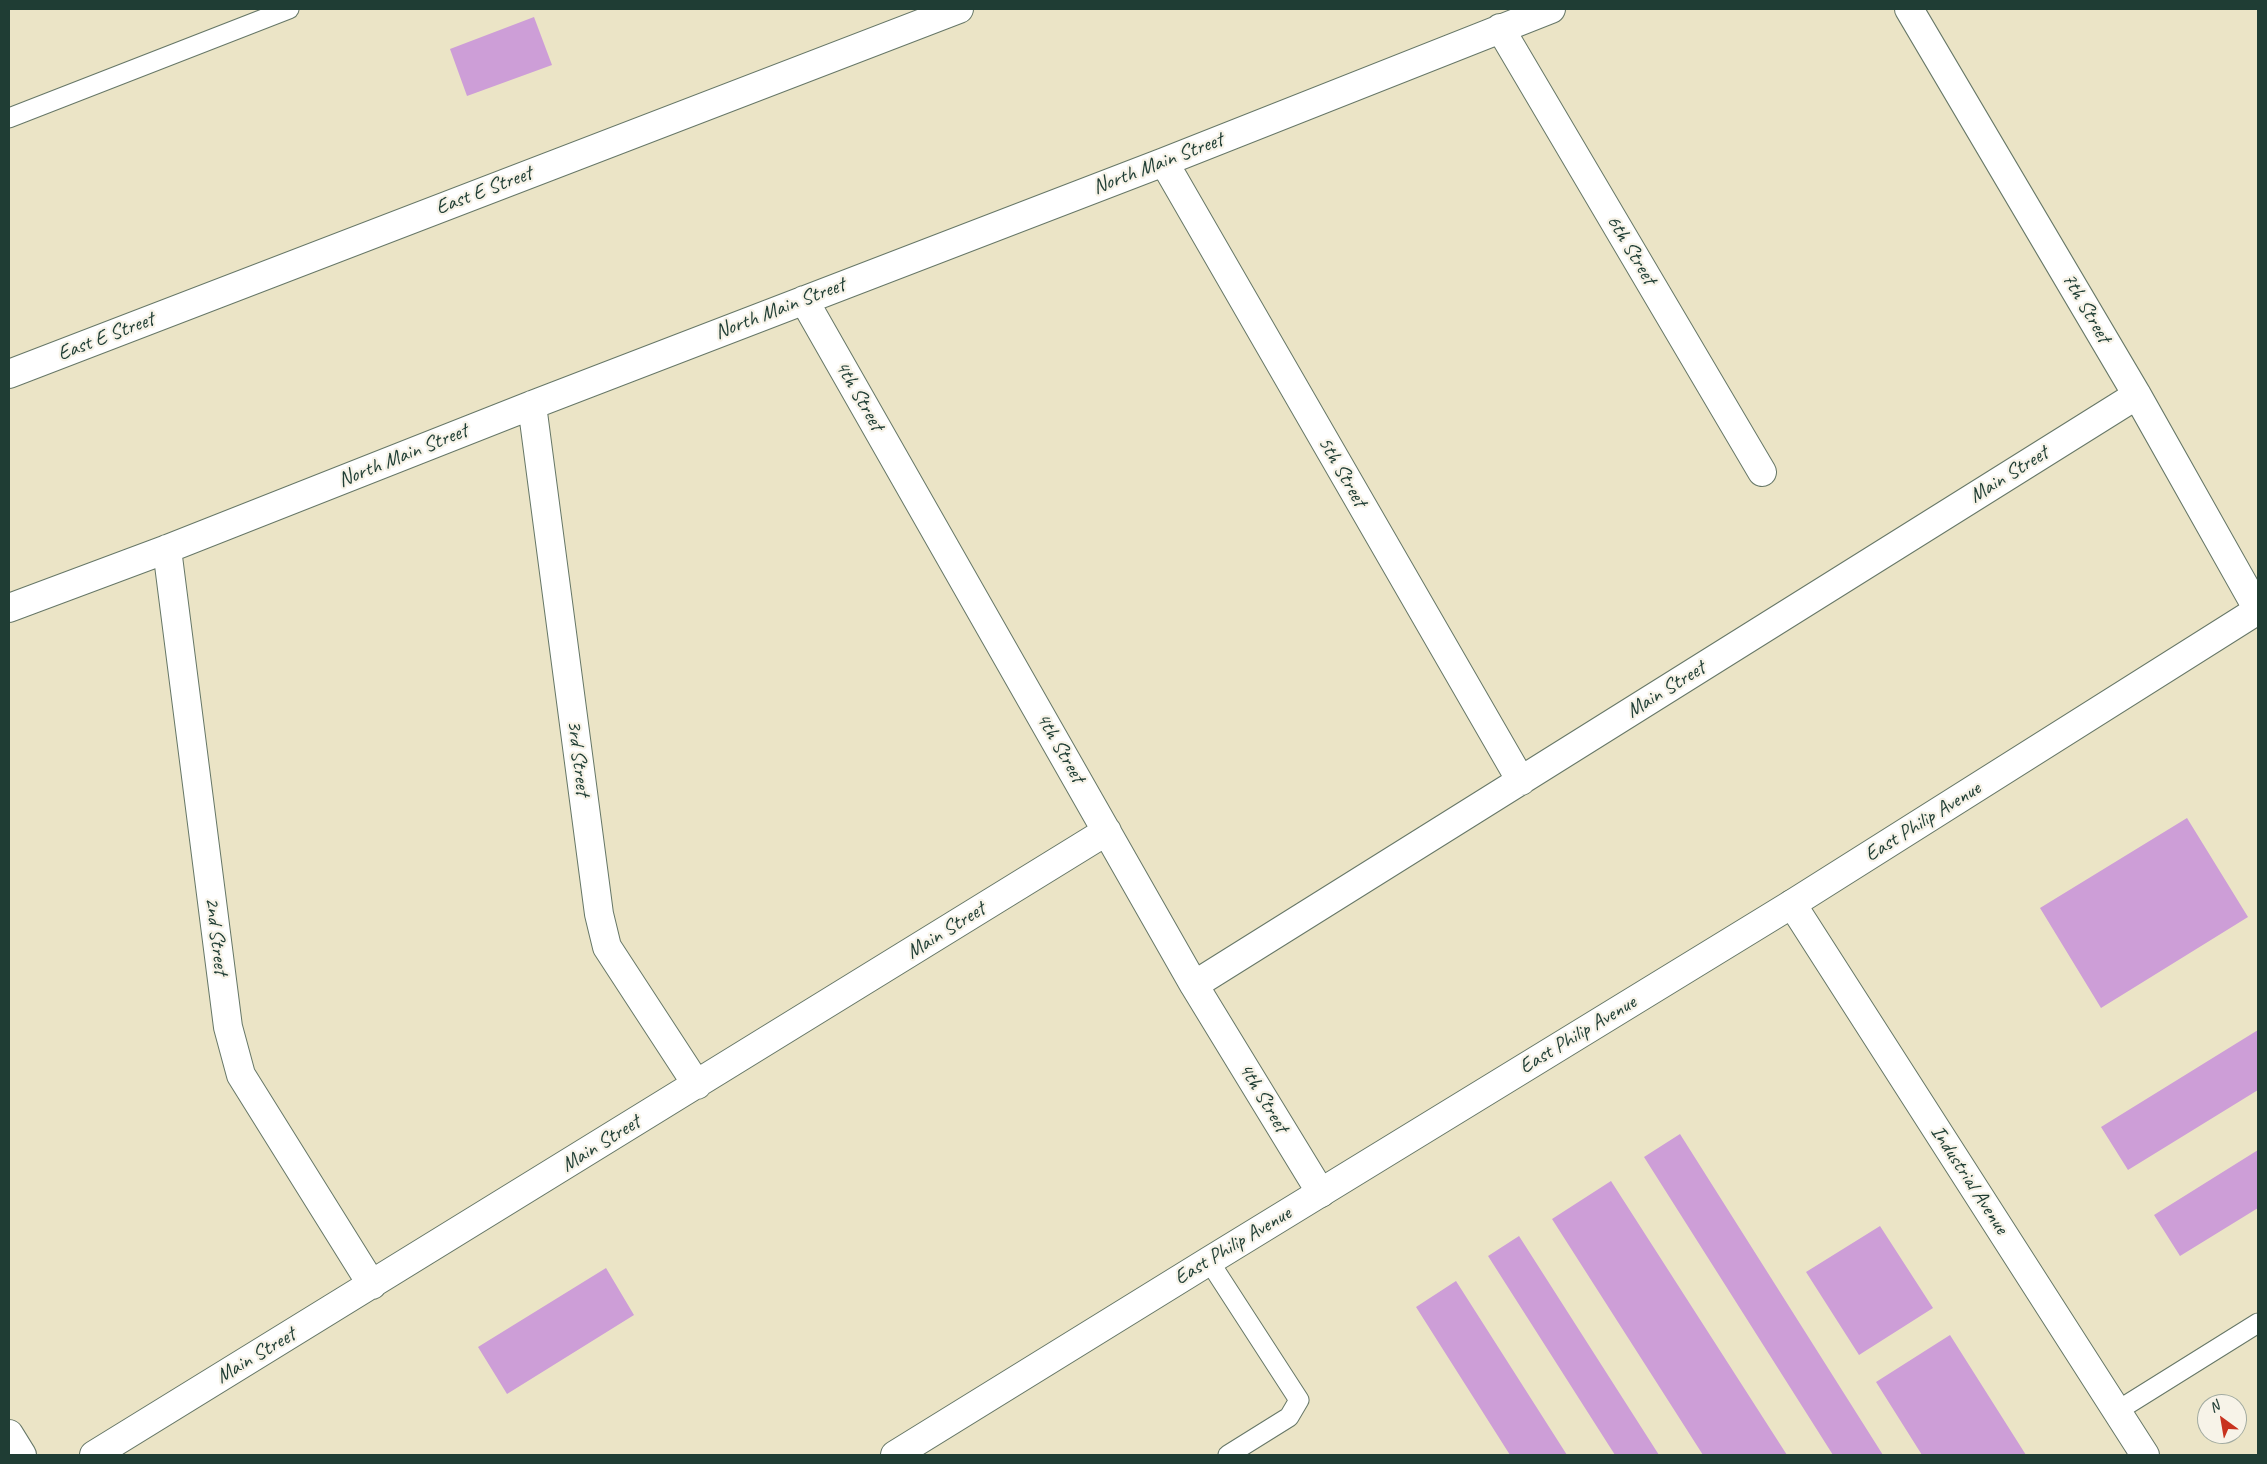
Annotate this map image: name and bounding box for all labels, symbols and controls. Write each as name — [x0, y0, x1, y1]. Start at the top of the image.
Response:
street label: North Main Street — [1089, 128, 1227, 200]
street label: East E Street — [432, 161, 536, 221]
street label: 6th Street — [1600, 211, 1662, 289]
street label: 7th Street — [2056, 268, 2116, 348]
street label: North Main Street — [711, 273, 849, 345]
street label: East E Street — [54, 307, 158, 367]
street label: 4th Street — [829, 356, 889, 436]
street label: North Main Street — [334, 419, 472, 493]
street label: 5th Street — [1312, 432, 1372, 512]
street label: Main Street — [1965, 441, 2053, 509]
street label: Main Street — [1622, 656, 1710, 724]
street label: 4th Street — [1030, 708, 1090, 788]
street label: 3rd Street — [561, 719, 595, 797]
street label: East Philip Avenue — [1860, 776, 1986, 868]
street label: 2nd Street — [199, 896, 233, 976]
street label: Main Street — [902, 897, 990, 965]
street label: East Philip Avenue — [1515, 990, 1641, 1080]
street label: 4th Street — [1232, 1059, 1294, 1137]
street label: Main Street — [557, 1110, 645, 1178]
street label: Industrial Avenue — [1924, 1121, 2014, 1239]
street label: East Philip Avenue — [1170, 1201, 1296, 1291]
street label: Main Street — [212, 1322, 300, 1390]
north arrow — [2197, 1394, 2247, 1444]
text: N — [2206, 1397, 2222, 1416]

